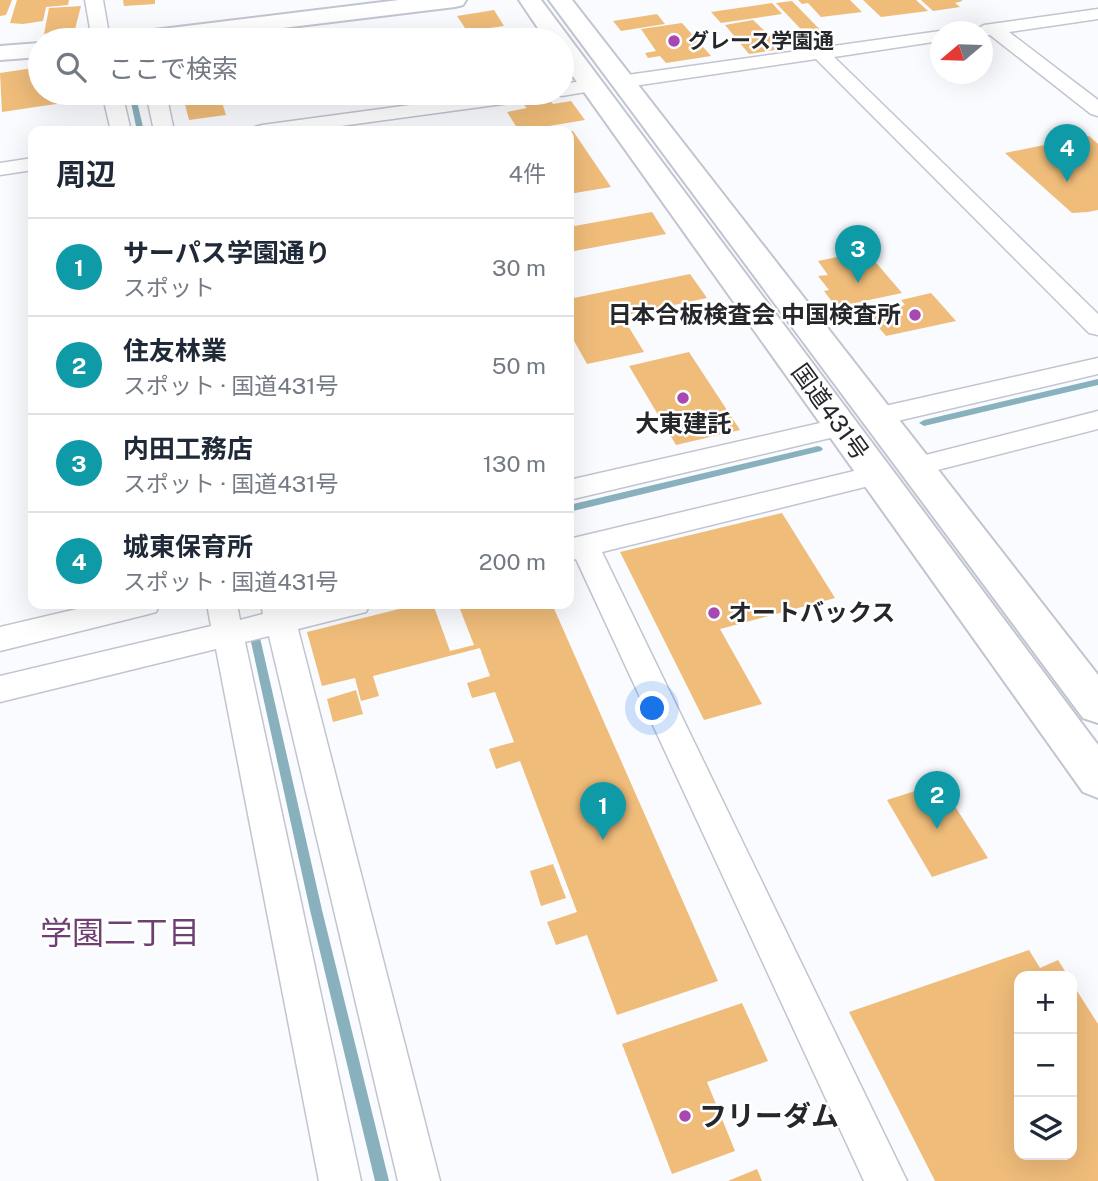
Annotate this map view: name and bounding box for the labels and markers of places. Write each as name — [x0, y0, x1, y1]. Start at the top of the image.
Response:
place label: グレース学園通 — [688, 28, 834, 53]
marker: グレース学園通 — [666, 33, 682, 49]
pin: 4 — [1044, 124, 1090, 182]
pin: 3 — [835, 225, 881, 283]
place label: 日本合板検査会 中国検査所 — [608, 300, 901, 328]
marker: 日本合板検査会 中国検査所 — [907, 307, 923, 323]
marker: 大東建託 — [675, 390, 691, 406]
place label: 大東建託 — [635, 409, 731, 437]
place label: オートバックス — [728, 598, 895, 626]
marker: オートバックス — [706, 605, 722, 621]
pin: 2 — [914, 771, 960, 829]
pin: 1 — [580, 782, 626, 840]
place label: フリーダム — [699, 1099, 839, 1132]
marker: フリーダム — [677, 1108, 693, 1124]

